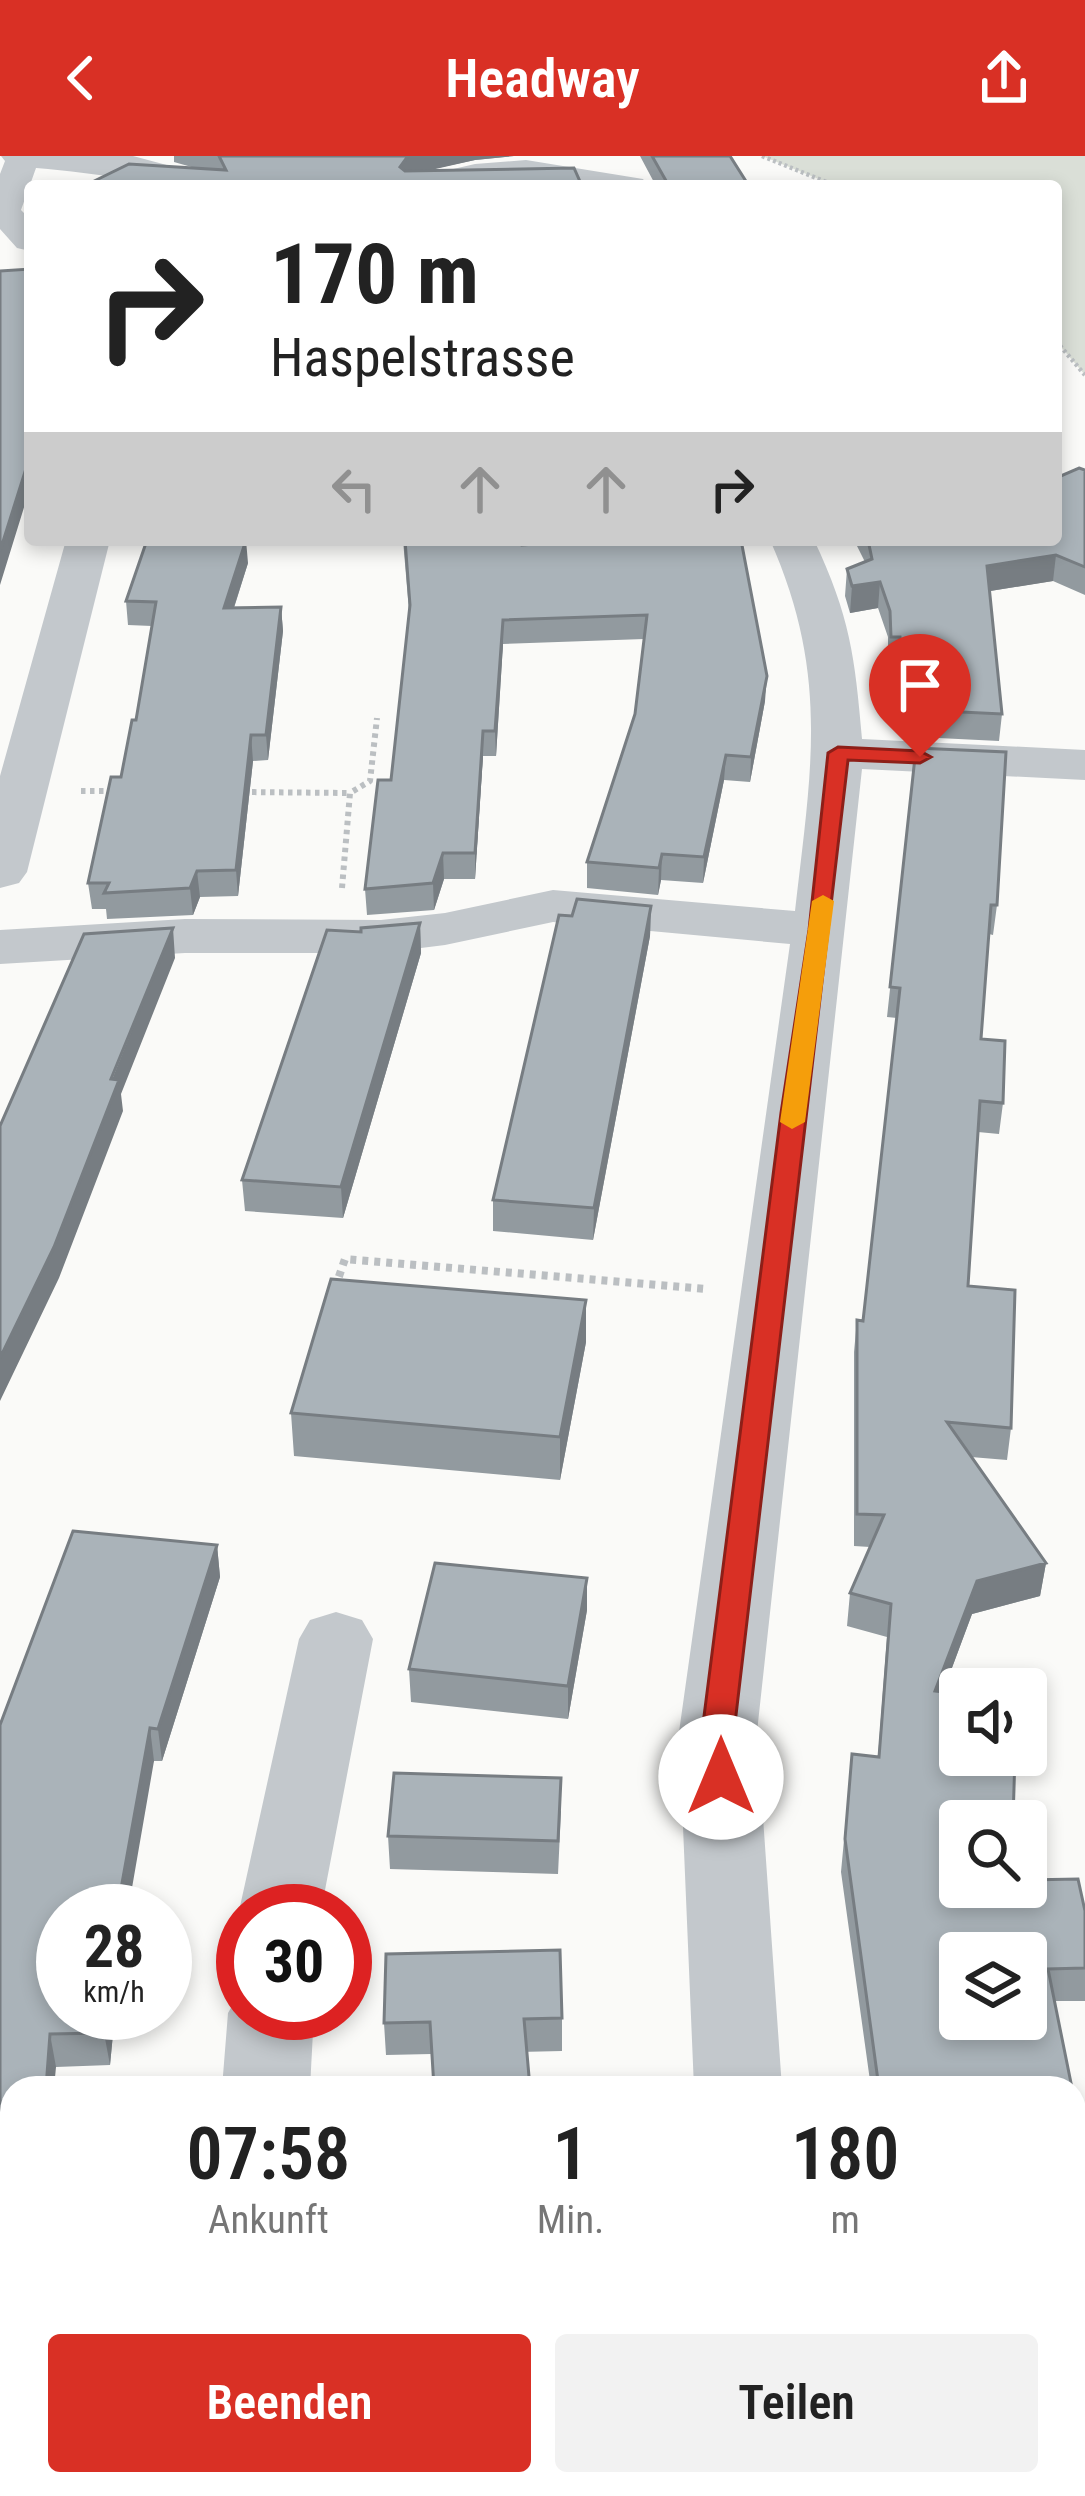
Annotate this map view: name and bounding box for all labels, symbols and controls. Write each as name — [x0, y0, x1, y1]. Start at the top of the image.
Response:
icon: back — [48, 45, 114, 111]
icon: share — [971, 45, 1037, 111]
text: Headway — [445, 47, 640, 110]
text: 170 m — [270, 225, 479, 324]
icon: right — [72, 228, 228, 384]
text: Haspelstrasse — [270, 326, 575, 389]
icon: left — [321, 456, 387, 522]
icon: ahead — [447, 456, 513, 522]
icon: ahead — [573, 456, 639, 522]
icon: right — [699, 456, 765, 522]
pin — [869, 634, 971, 757]
icon: arrive — [887, 652, 953, 718]
map controls — [939, 1668, 1047, 2040]
button: sound — [939, 1668, 1047, 1776]
position arrow — [658, 1714, 784, 1840]
button: search — [939, 1800, 1047, 1908]
speed limit sign: 30 — [216, 1884, 372, 2040]
text: 28 — [84, 1911, 144, 1982]
button: layers — [939, 1932, 1047, 2040]
text: km/h — [83, 1974, 145, 2009]
text: 07:58 — [186, 2112, 350, 2197]
text: 1 — [553, 2112, 589, 2197]
text: 180 — [791, 2112, 900, 2197]
text: Ankunft — [208, 2197, 329, 2243]
text: Min. — [537, 2197, 604, 2243]
text: m — [831, 2197, 860, 2243]
button: Beenden — [48, 2334, 531, 2472]
button: Teilen — [555, 2334, 1038, 2472]

